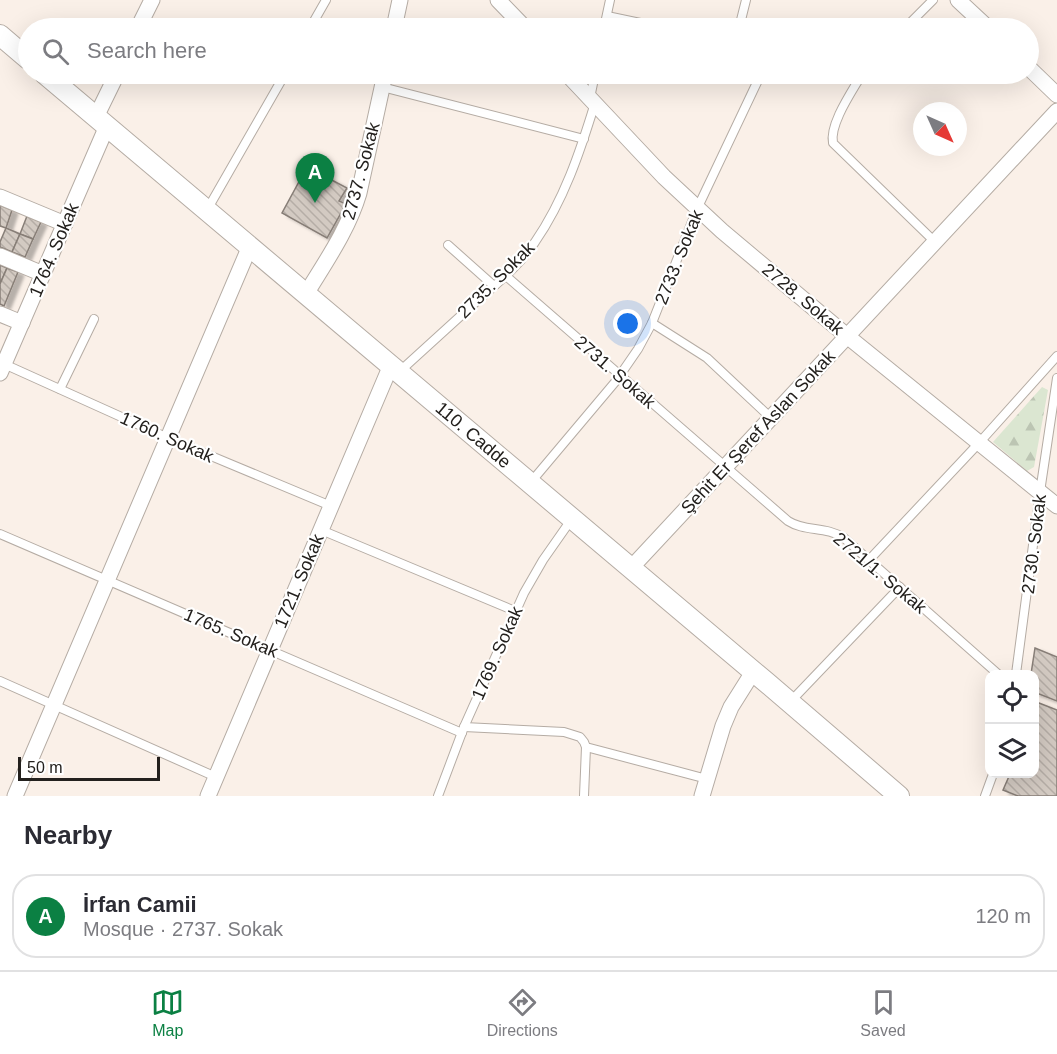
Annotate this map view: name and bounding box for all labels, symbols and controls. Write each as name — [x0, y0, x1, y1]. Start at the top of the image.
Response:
search box — [18, 18, 1039, 84]
icon: search — [39, 35, 72, 68]
text: Search here — [87, 38, 207, 63]
north arrow — [913, 102, 967, 156]
street label: 2737. Sokak — [338, 119, 384, 222]
pin: A — [296, 154, 334, 203]
street label: 1764. Sokak — [25, 199, 83, 300]
street label: 2733. Sokak — [651, 206, 707, 307]
street label: 2735. Sokak — [454, 237, 539, 322]
street label: 2728. Sokak — [758, 259, 849, 339]
your location — [613, 309, 642, 338]
street label: 2731. Sokak — [571, 332, 660, 413]
street label: Şehit Er Şeref Aslan Sokak — [677, 345, 840, 518]
street label: 110. Cadde — [432, 398, 515, 472]
street label: 1760. Sokak — [117, 408, 218, 467]
street label: 2730. Sokak — [1018, 492, 1050, 595]
street label: 2721/1. Sokak — [829, 528, 931, 618]
street label: 1721. Sokak — [270, 530, 328, 631]
street label: 1769. Sokak — [468, 602, 527, 703]
street label: 1765. Sokak — [181, 604, 282, 662]
map controls — [985, 670, 1039, 778]
button: locate — [985, 670, 1039, 724]
button: layers — [985, 724, 1039, 778]
scale bar — [18, 754, 160, 782]
text: 50 m — [27, 759, 63, 776]
text: Nearby — [24, 820, 112, 850]
text: İrfan Camii — [83, 892, 197, 917]
text: A — [38, 905, 53, 927]
text: 120 m — [975, 905, 1031, 927]
text: Mosque · 2737. Sokak — [83, 918, 283, 940]
tab: Map — [151, 986, 184, 1040]
tab: Directions — [487, 986, 558, 1040]
tab: Saved — [860, 986, 906, 1040]

